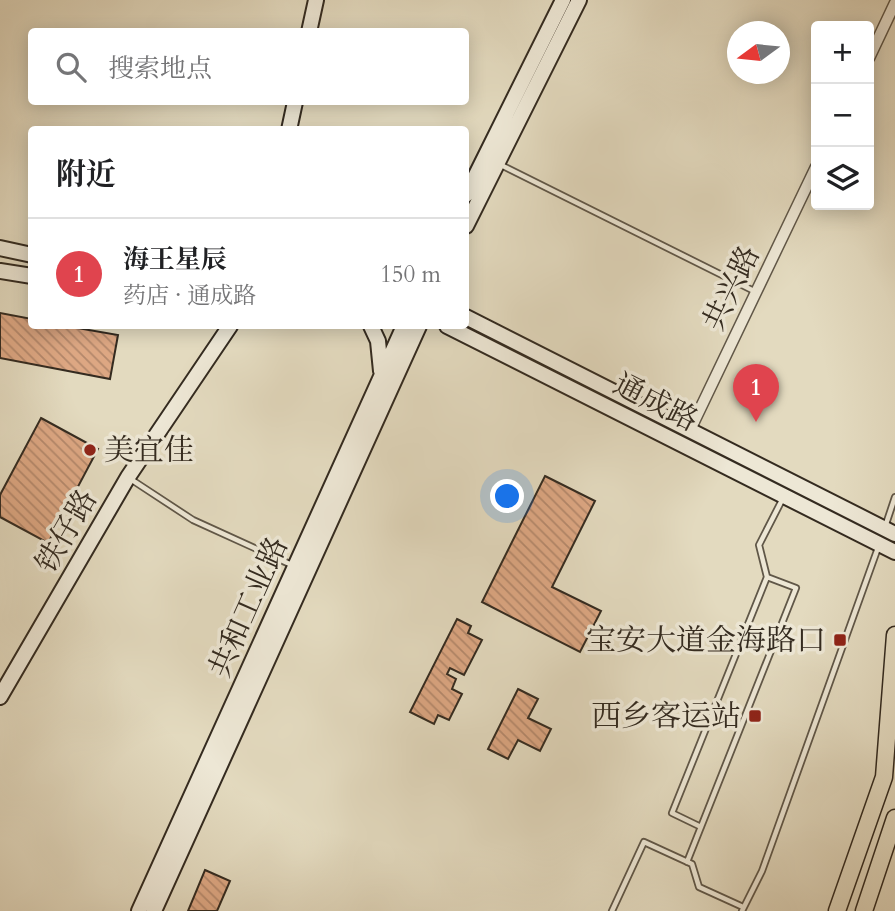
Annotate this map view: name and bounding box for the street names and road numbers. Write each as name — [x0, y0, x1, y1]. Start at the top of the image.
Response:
street label: 共兴路 — [693, 239, 770, 338]
street label: 通成路 — [606, 364, 705, 441]
street label: 铁仔路 — [26, 482, 107, 580]
street label: 共和工业路 — [199, 530, 298, 684]

